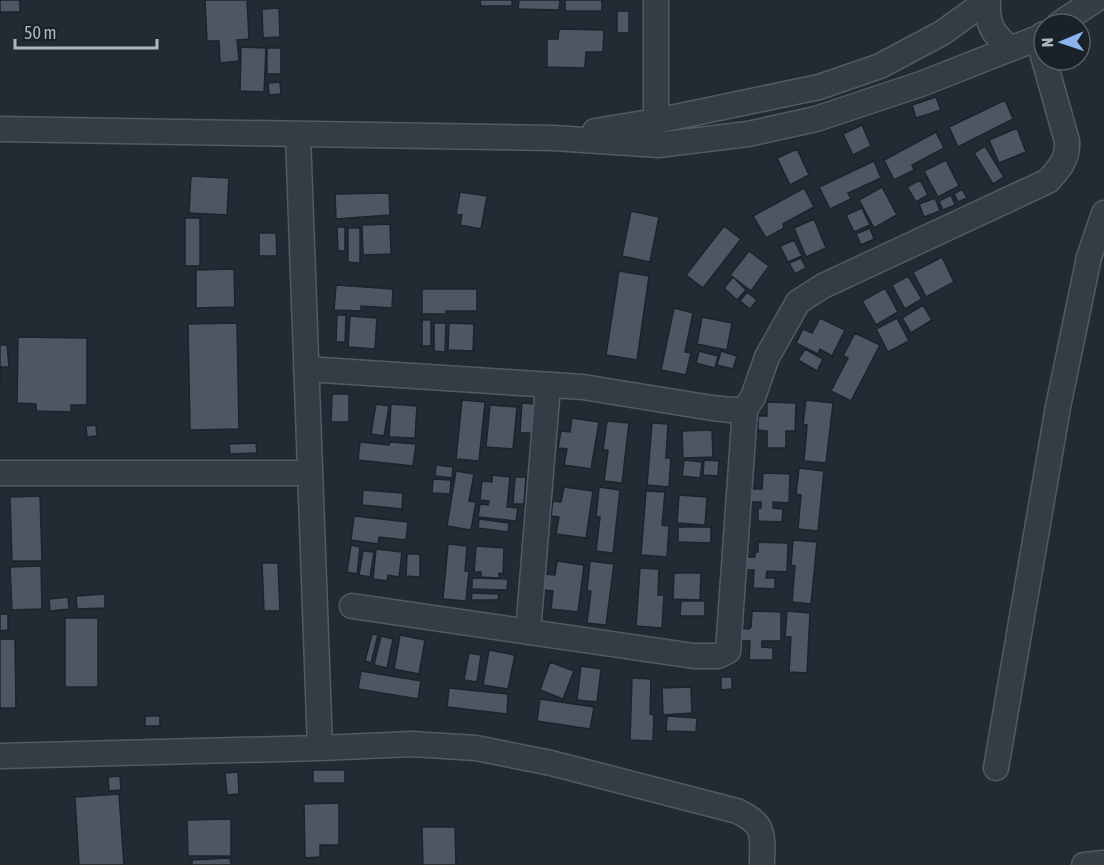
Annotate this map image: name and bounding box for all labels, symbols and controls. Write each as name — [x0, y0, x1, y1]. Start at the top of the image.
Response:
scale bar — [15, 12, 158, 50]
north arrow — [1032, 12, 1092, 72]
text: 50 m — [24, 22, 56, 43]
text: N — [1038, 37, 1056, 48]

